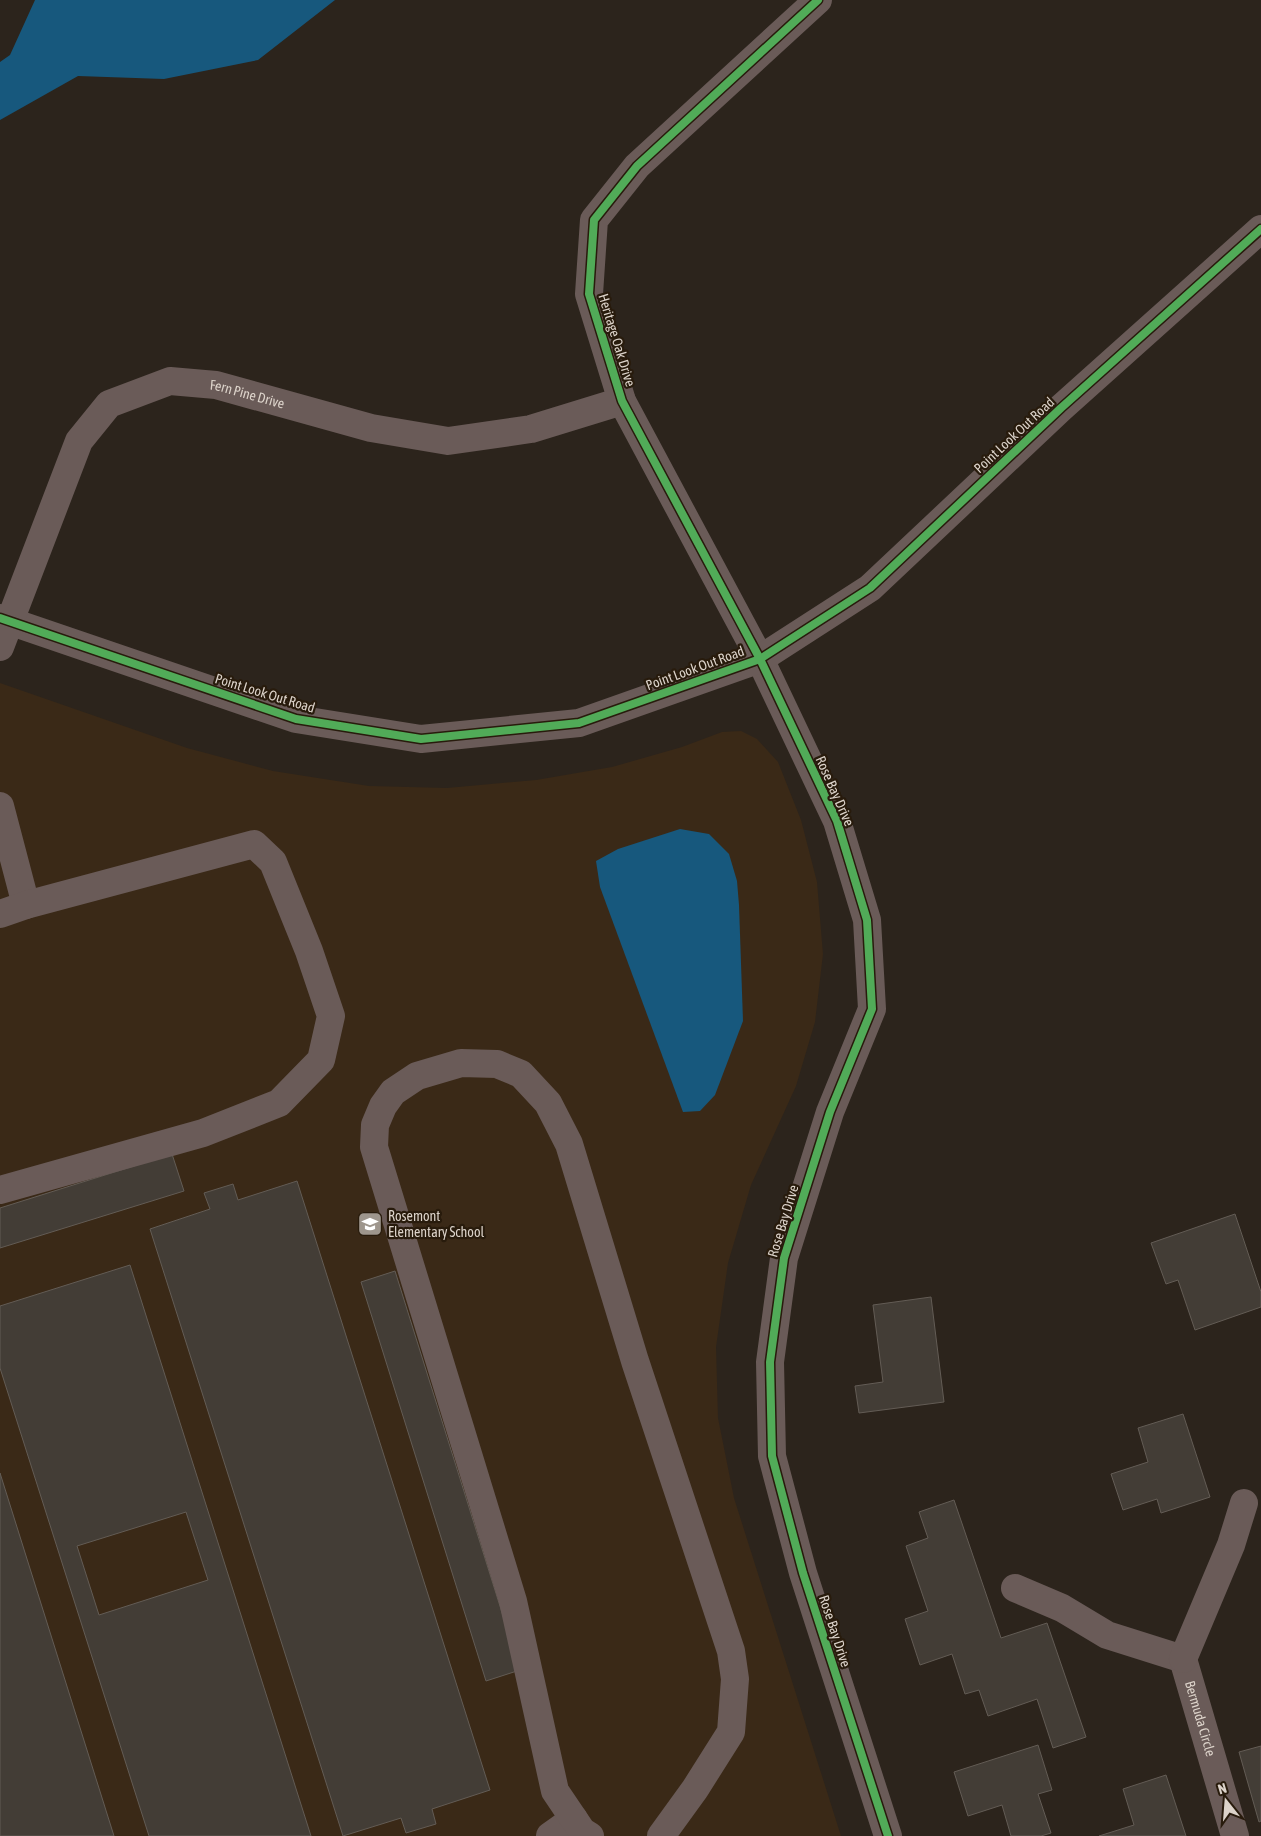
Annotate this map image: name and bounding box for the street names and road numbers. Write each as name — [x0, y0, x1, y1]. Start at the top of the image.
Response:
street label: Heritage Oak Drive — [595, 292, 639, 388]
street label: Fern Pine Drive — [209, 377, 286, 412]
street label: Point Look Out Road — [971, 394, 1057, 476]
street label: Point Look Out Road — [644, 643, 746, 693]
street label: Point Look Out Road — [213, 670, 317, 716]
street label: Rose Bay Drive — [812, 754, 858, 828]
street label: Rose Bay Drive — [764, 1183, 802, 1259]
street label: Rose Bay Drive — [816, 1593, 854, 1669]
street label: Bermuda Circle — [1182, 1679, 1219, 1758]

